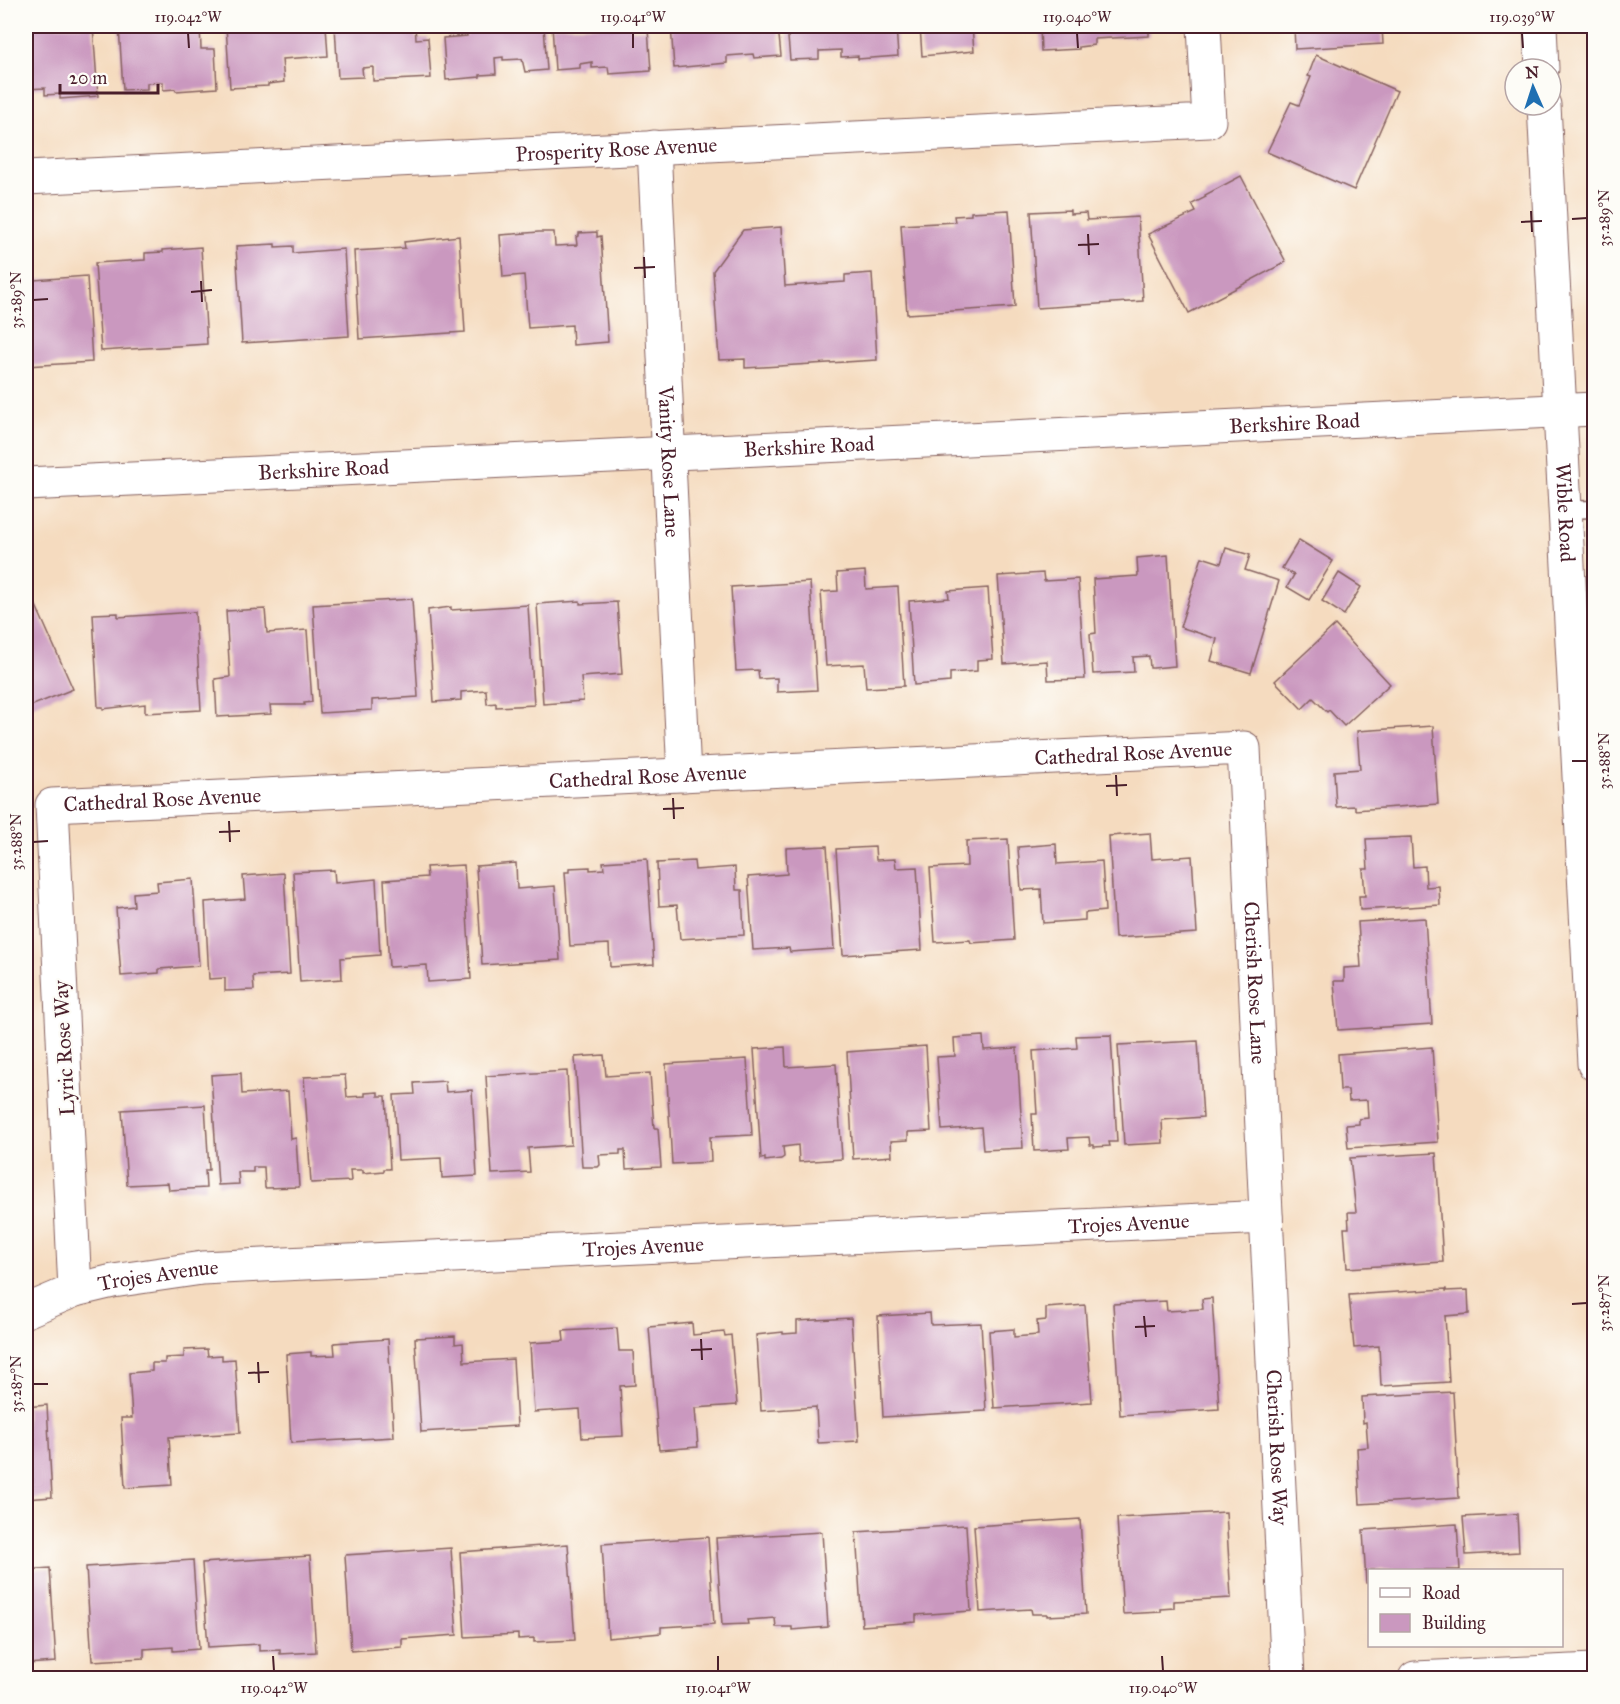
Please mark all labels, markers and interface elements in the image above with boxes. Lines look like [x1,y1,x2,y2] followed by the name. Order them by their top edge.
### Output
[154,8,222,26] text: 119.042°W
[600,8,667,26] text: 119.041°W
[1043,8,1112,26] text: 119.040°W
[1489,8,1555,26] text: 119.039°W
[60,57,158,95] scale bar
[1503,57,1563,117] north arrow
[1525,63,1540,82] text: N
[69,67,107,89] text: 20 m
[515,132,718,167] street label: Prosperity Rose Avenue
[1595,189,1613,247] text: 35.289°N
[7,271,25,329] text: 35.289°N
[652,384,686,538] street label: Vanity Rose Lane
[1228,407,1361,439] street label: Berkshire Road
[743,430,876,463] street label: Berkshire Road
[258,454,390,486] street label: Berkshire Road
[1550,462,1581,563] street label: Wible Road
[1595,732,1613,790] text: 35.288°N
[1034,736,1233,771] street label: Cathedral Rose Avenue
[548,759,747,794] street label: Cathedral Rose Avenue
[63,782,262,817] street label: Cathedral Rose Avenue
[7,813,25,871] text: 35.288°N
[1238,901,1272,1065] street label: Cherish Rose Lane
[47,978,81,1116] street label: Lyric Rose Way
[1067,1208,1190,1239] street label: Trojes Avenue
[582,1231,705,1263] street label: Trojes Avenue
[95,1254,219,1297] street label: Trojes Avenue
[1595,1274,1613,1332] text: 35.287°N
[7,1355,25,1413] text: 35.287°N
[1260,1369,1294,1527] street label: Cherish Rose Way
[1368,1569,1563,1647] legend
[1422,1582,1460,1604] text: Road
[1422,1612,1486,1635] text: Building
[240,1679,308,1697] text: 119.042°W
[685,1679,752,1697] text: 119.041°W
[1129,1679,1198,1697] text: 119.040°W

